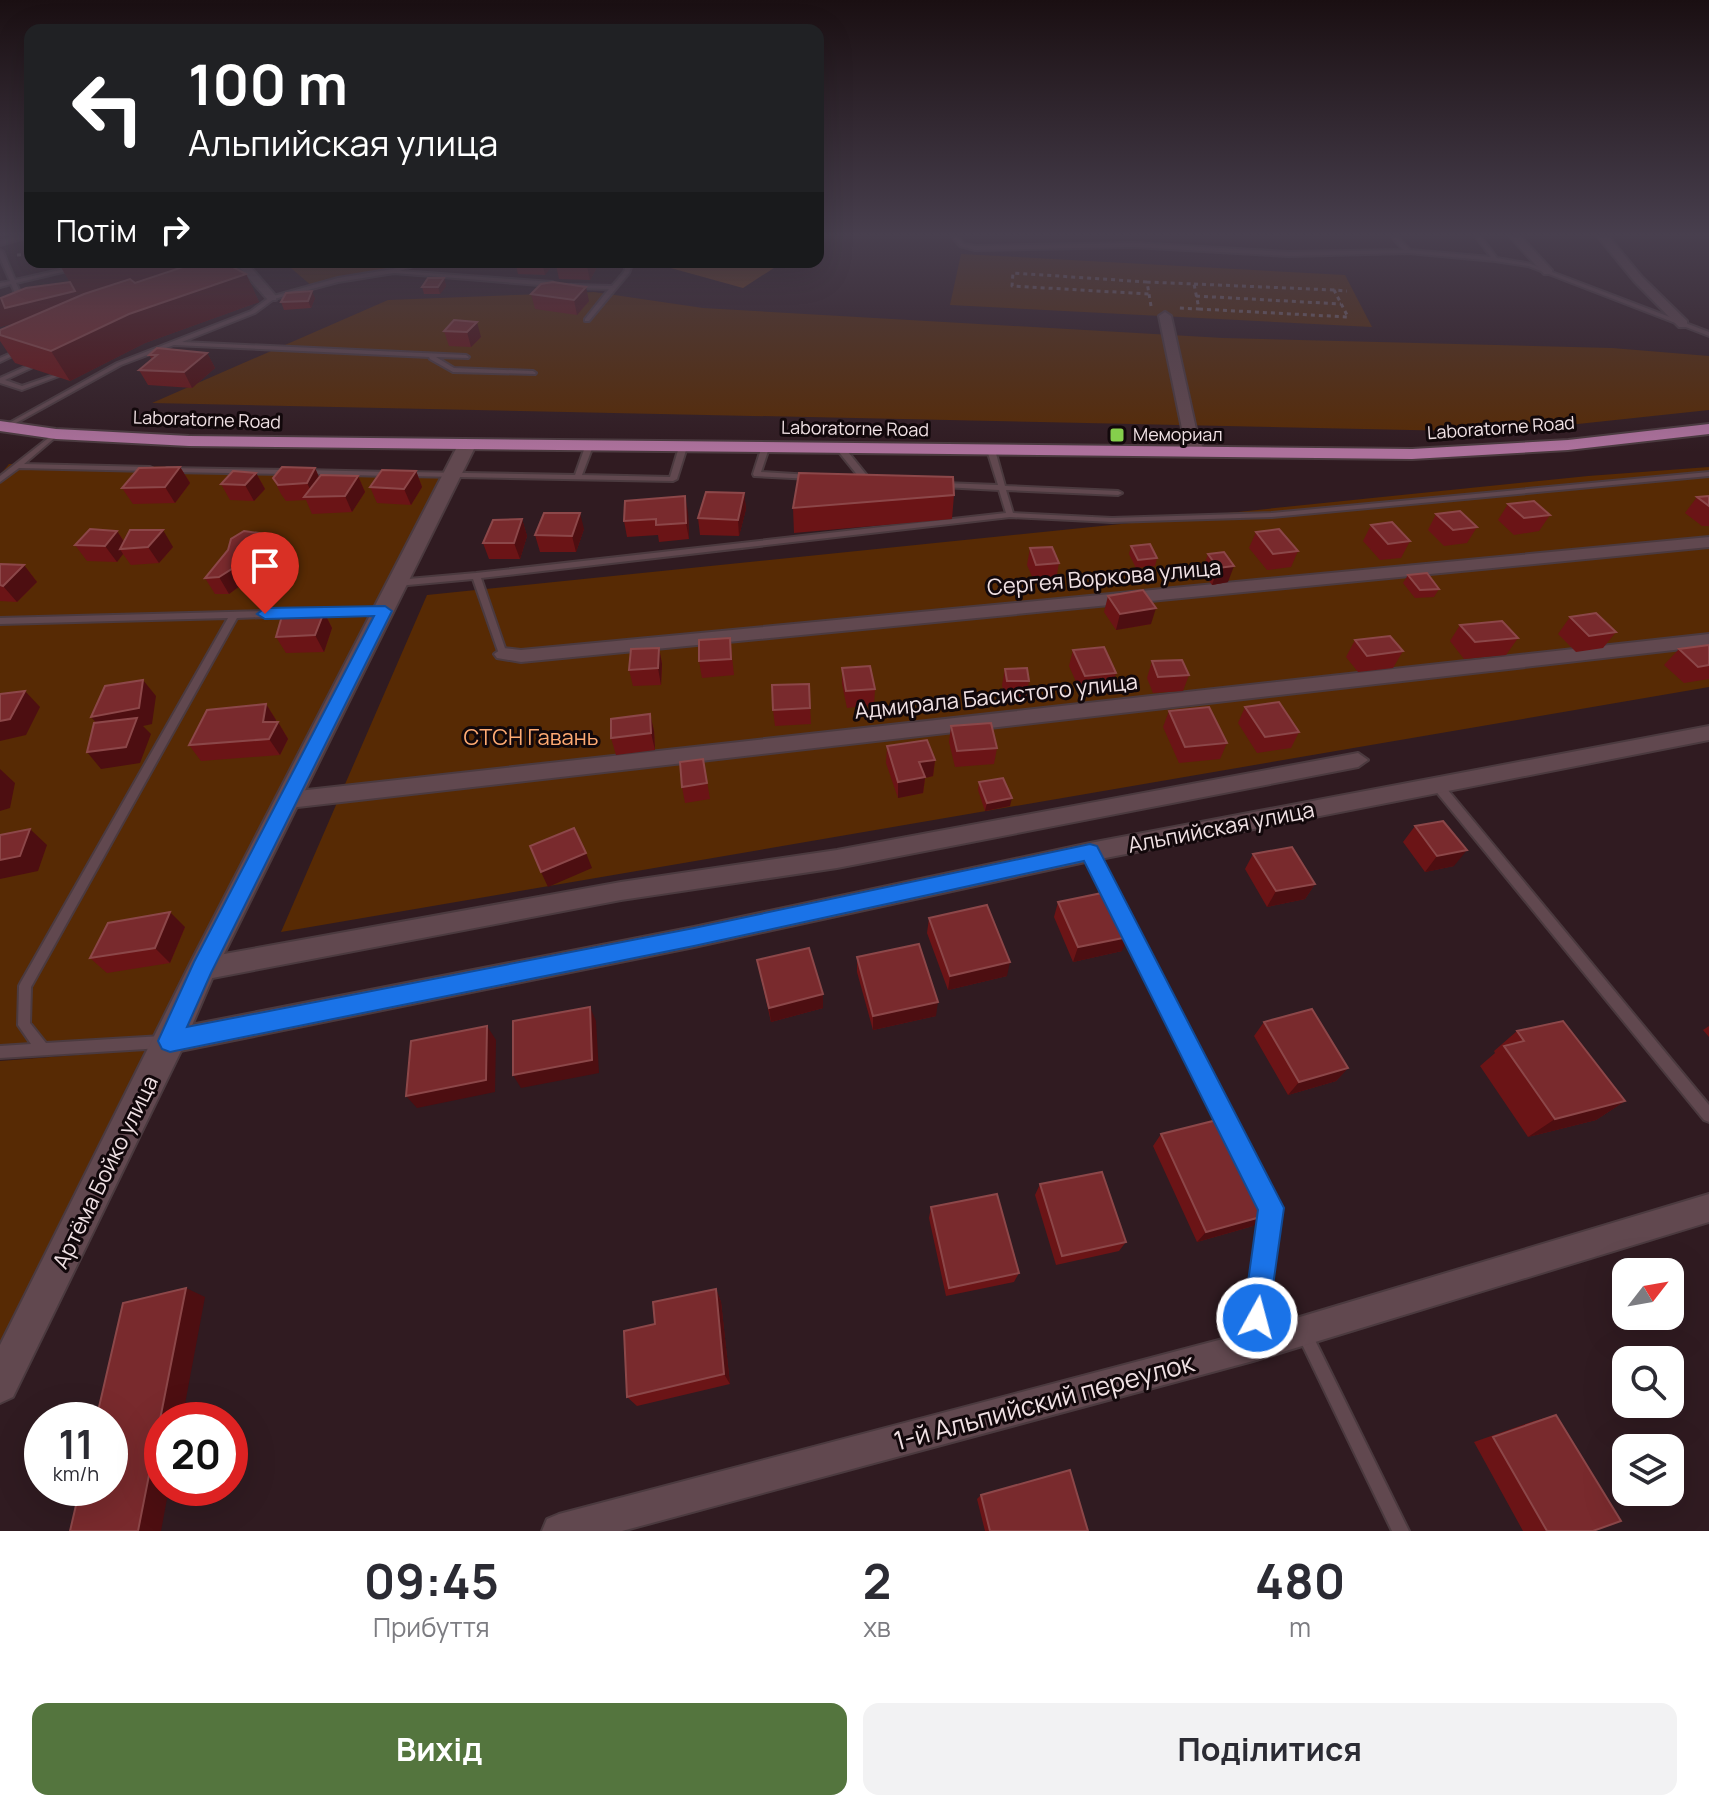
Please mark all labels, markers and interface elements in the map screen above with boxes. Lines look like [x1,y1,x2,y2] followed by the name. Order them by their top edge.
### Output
[188,45,348,122] text: 100 m
[56,56,160,160] icon: left
[188,118,498,167] text: Альпийская улица
[153,208,197,252] icon: right
[56,210,137,251] text: Потім
[133,404,281,434] street label: Laboratorne Road
[1426,410,1576,444] street label: Laboratorne Road
[781,415,929,441] street label: Laboratorne Road
[1133,422,1223,446] place label: Мемориал
[1108,426,1126,444] marker: Мемориал
[231,532,299,614] pin
[243,544,287,588] icon: arrive
[986,552,1222,602] street label: Сергея Воркова улица
[853,666,1139,726] street label: Адмирала Басистого улица
[463,722,599,752] park label: СТСН Гавань
[1125,794,1317,860] street label: Альпийская улица
[45,1070,165,1274] street label: Артёма Бойко улица
[1612,1258,1684,1330] north arrow
[1612,1258,1684,1506] map controls
[1215,1276,1299,1360] position arrow
[890,1343,1199,1458] street label: 1-й Альпийский переулок
[1612,1346,1684,1418] button: search
[144,1402,248,1506] speed limit sign: 20
[58,1416,94,1471] text: 11
[1612,1434,1684,1506] button: layers
[53,1460,99,1487] text: km/h
[364,1548,499,1613] text: 09:45
[863,1548,891,1613] text: 2
[1255,1548,1345,1613] text: 480
[373,1609,490,1645] text: Прибуття
[863,1609,891,1645] text: хв
[1289,1609,1311,1645] text: m
[32,1703,847,1795] button: Вихід
[863,1703,1677,1795] button: Поділитися

